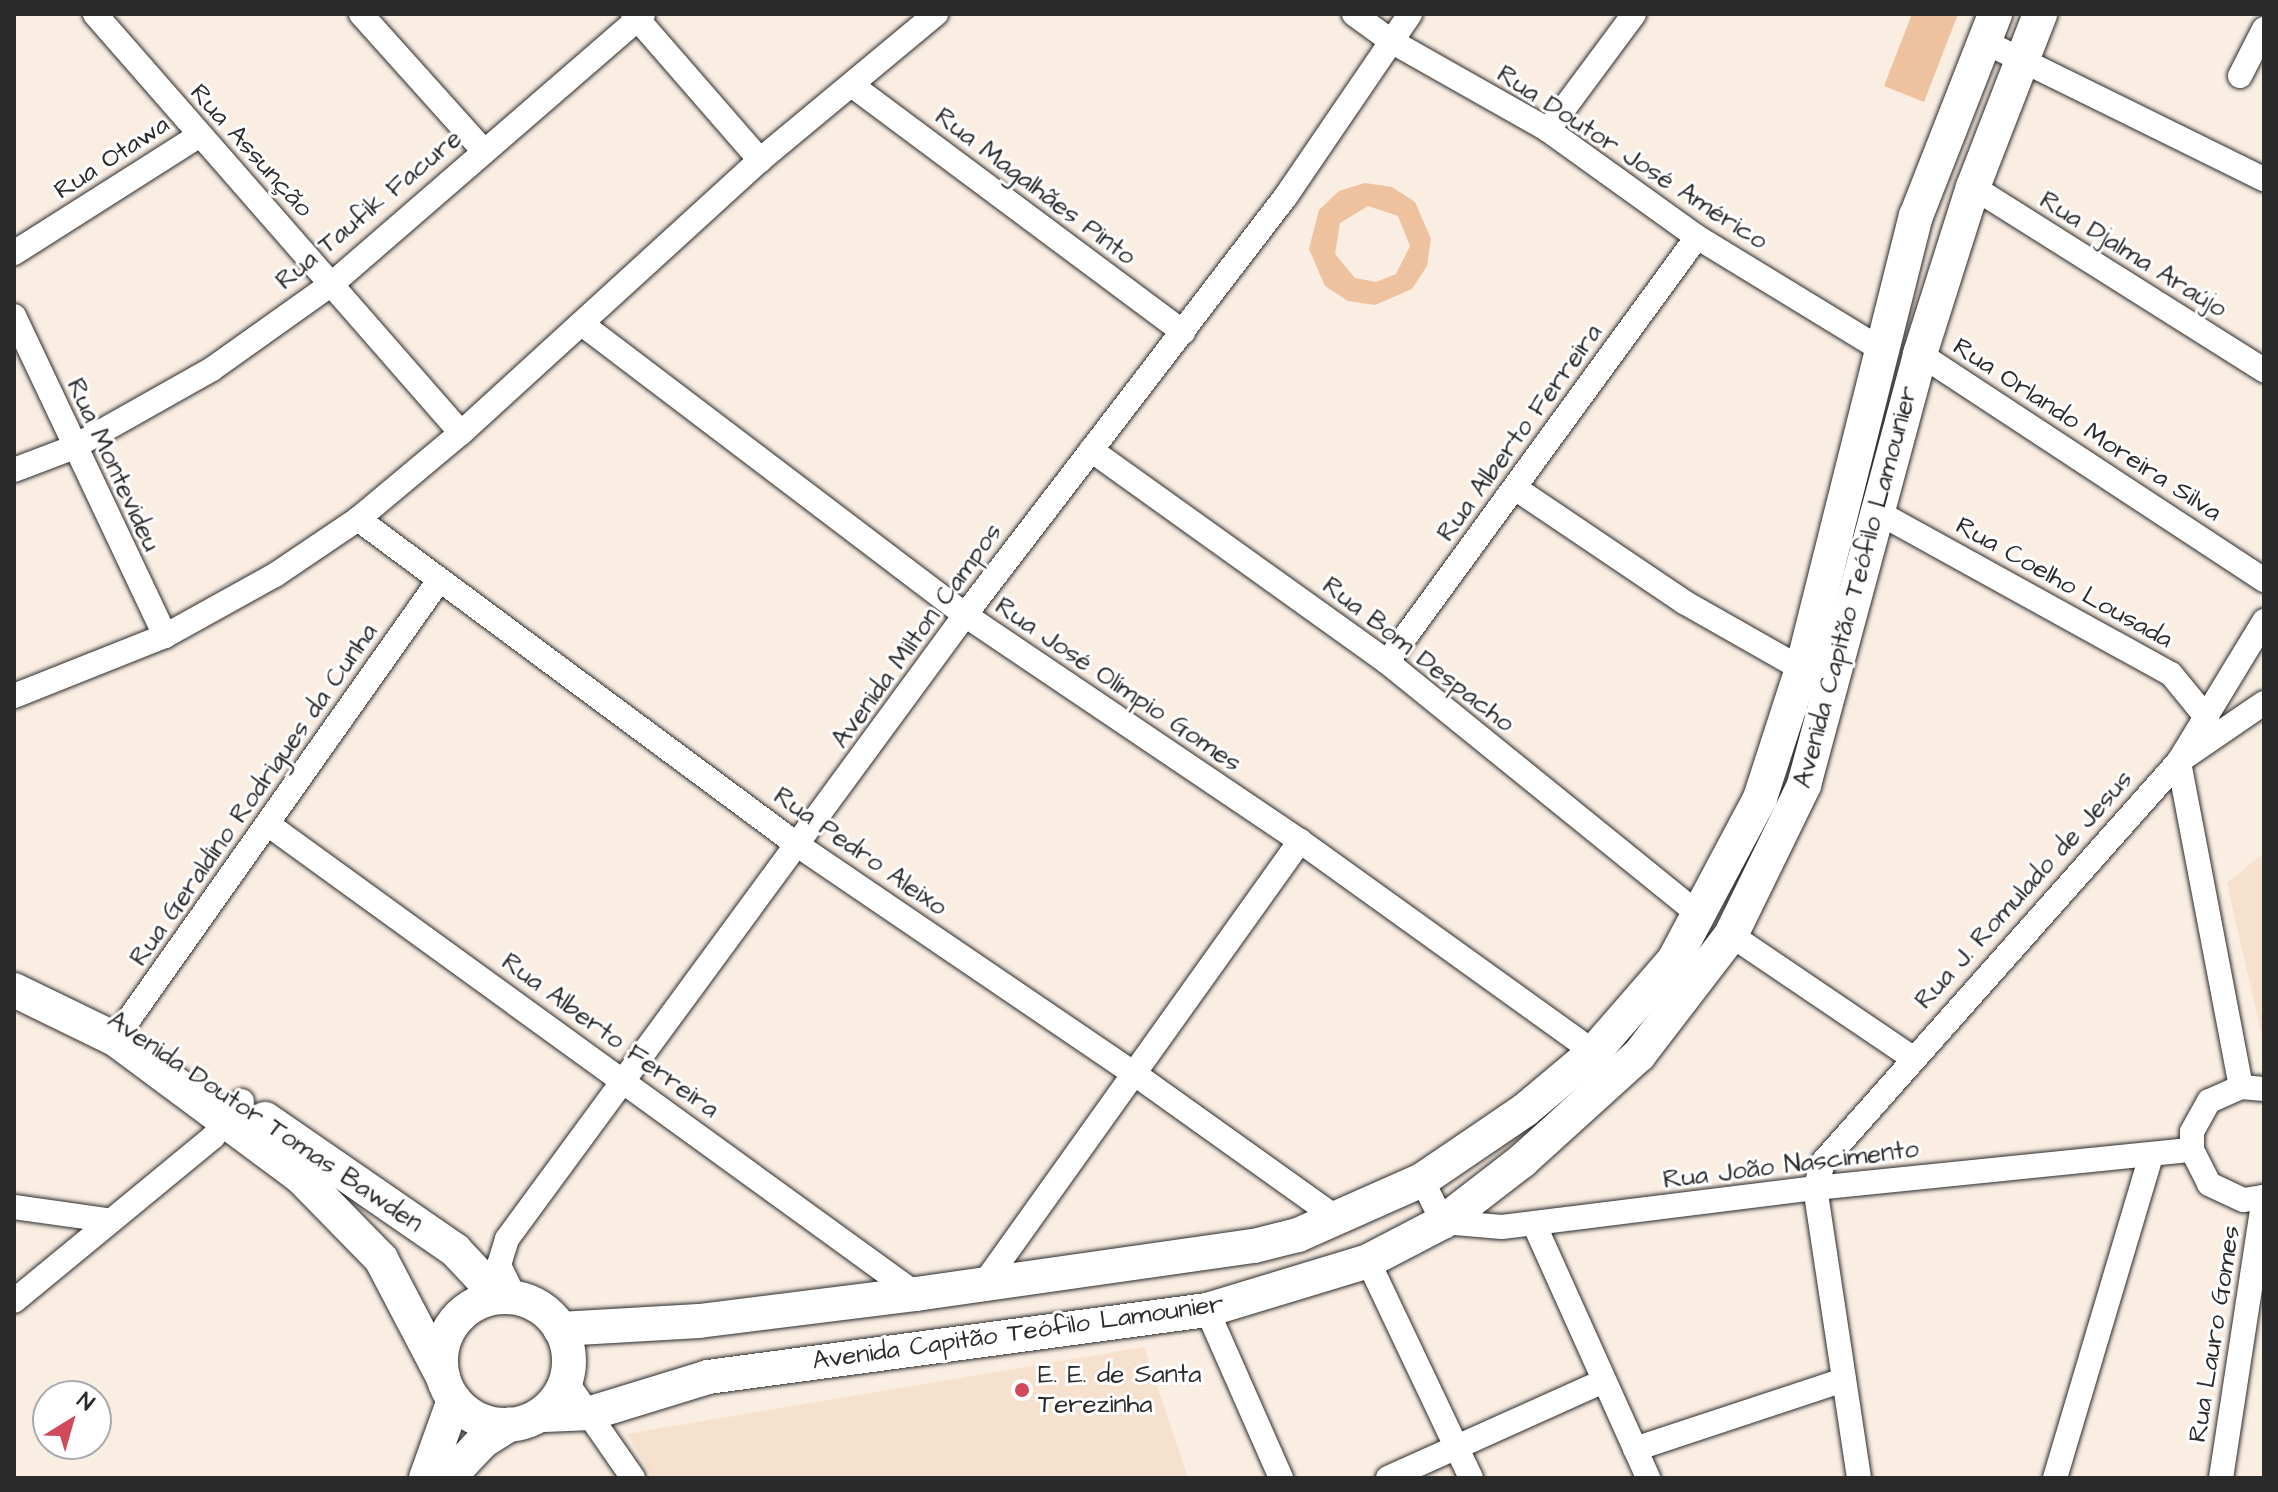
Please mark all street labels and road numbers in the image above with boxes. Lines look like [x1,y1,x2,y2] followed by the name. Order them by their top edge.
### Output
[1491,59,1773,257] street label: Rua Doutor José Américo
[183,78,319,224] street label: Rua Assunção
[929,101,1141,273] street label: Rua Magalhães Pinto
[49,109,175,207] street label: Rua Otawa
[270,123,468,297] street label: Rua Taufik Facure
[2034,185,2232,325] street label: Rua Djalma Araújo
[1431,318,1609,548] street label: Rua Alberto Ferreira
[1947,331,2227,529] street label: Rua Orlando Moreira Silva
[59,374,167,556] street label: Rua Montevideu
[1787,383,1925,791] street label: Avenida Capitão Teófilo Lamounier
[1950,510,2178,656] street label: Rua Coelho Lousada
[825,518,1009,754] street label: Avenida Milton Campos
[1316,570,1520,740] street label: Rua Bom Despacho
[989,591,1247,779] street label: Rua José Olímpio Gomes
[123,618,385,972] street label: Rua Geraldino Rodrigues da Cunha
[1909,764,2139,1016] street label: Rua J. Romulado de Jesus
[767,781,953,923] street label: Rua Pedro Aleixo
[495,947,725,1125] street label: Rua Alberto Ferreira
[101,1005,429,1239] street label: Avenida Doutor Tomas Bawden
[1661,1134,1921,1196] street label: Rua João Nascimento
[2182,1223,2248,1445] street label: Rua Lauro Gomes
[810,1289,1226,1377] street label: Avenida Capitão Teófilo Lamounier

